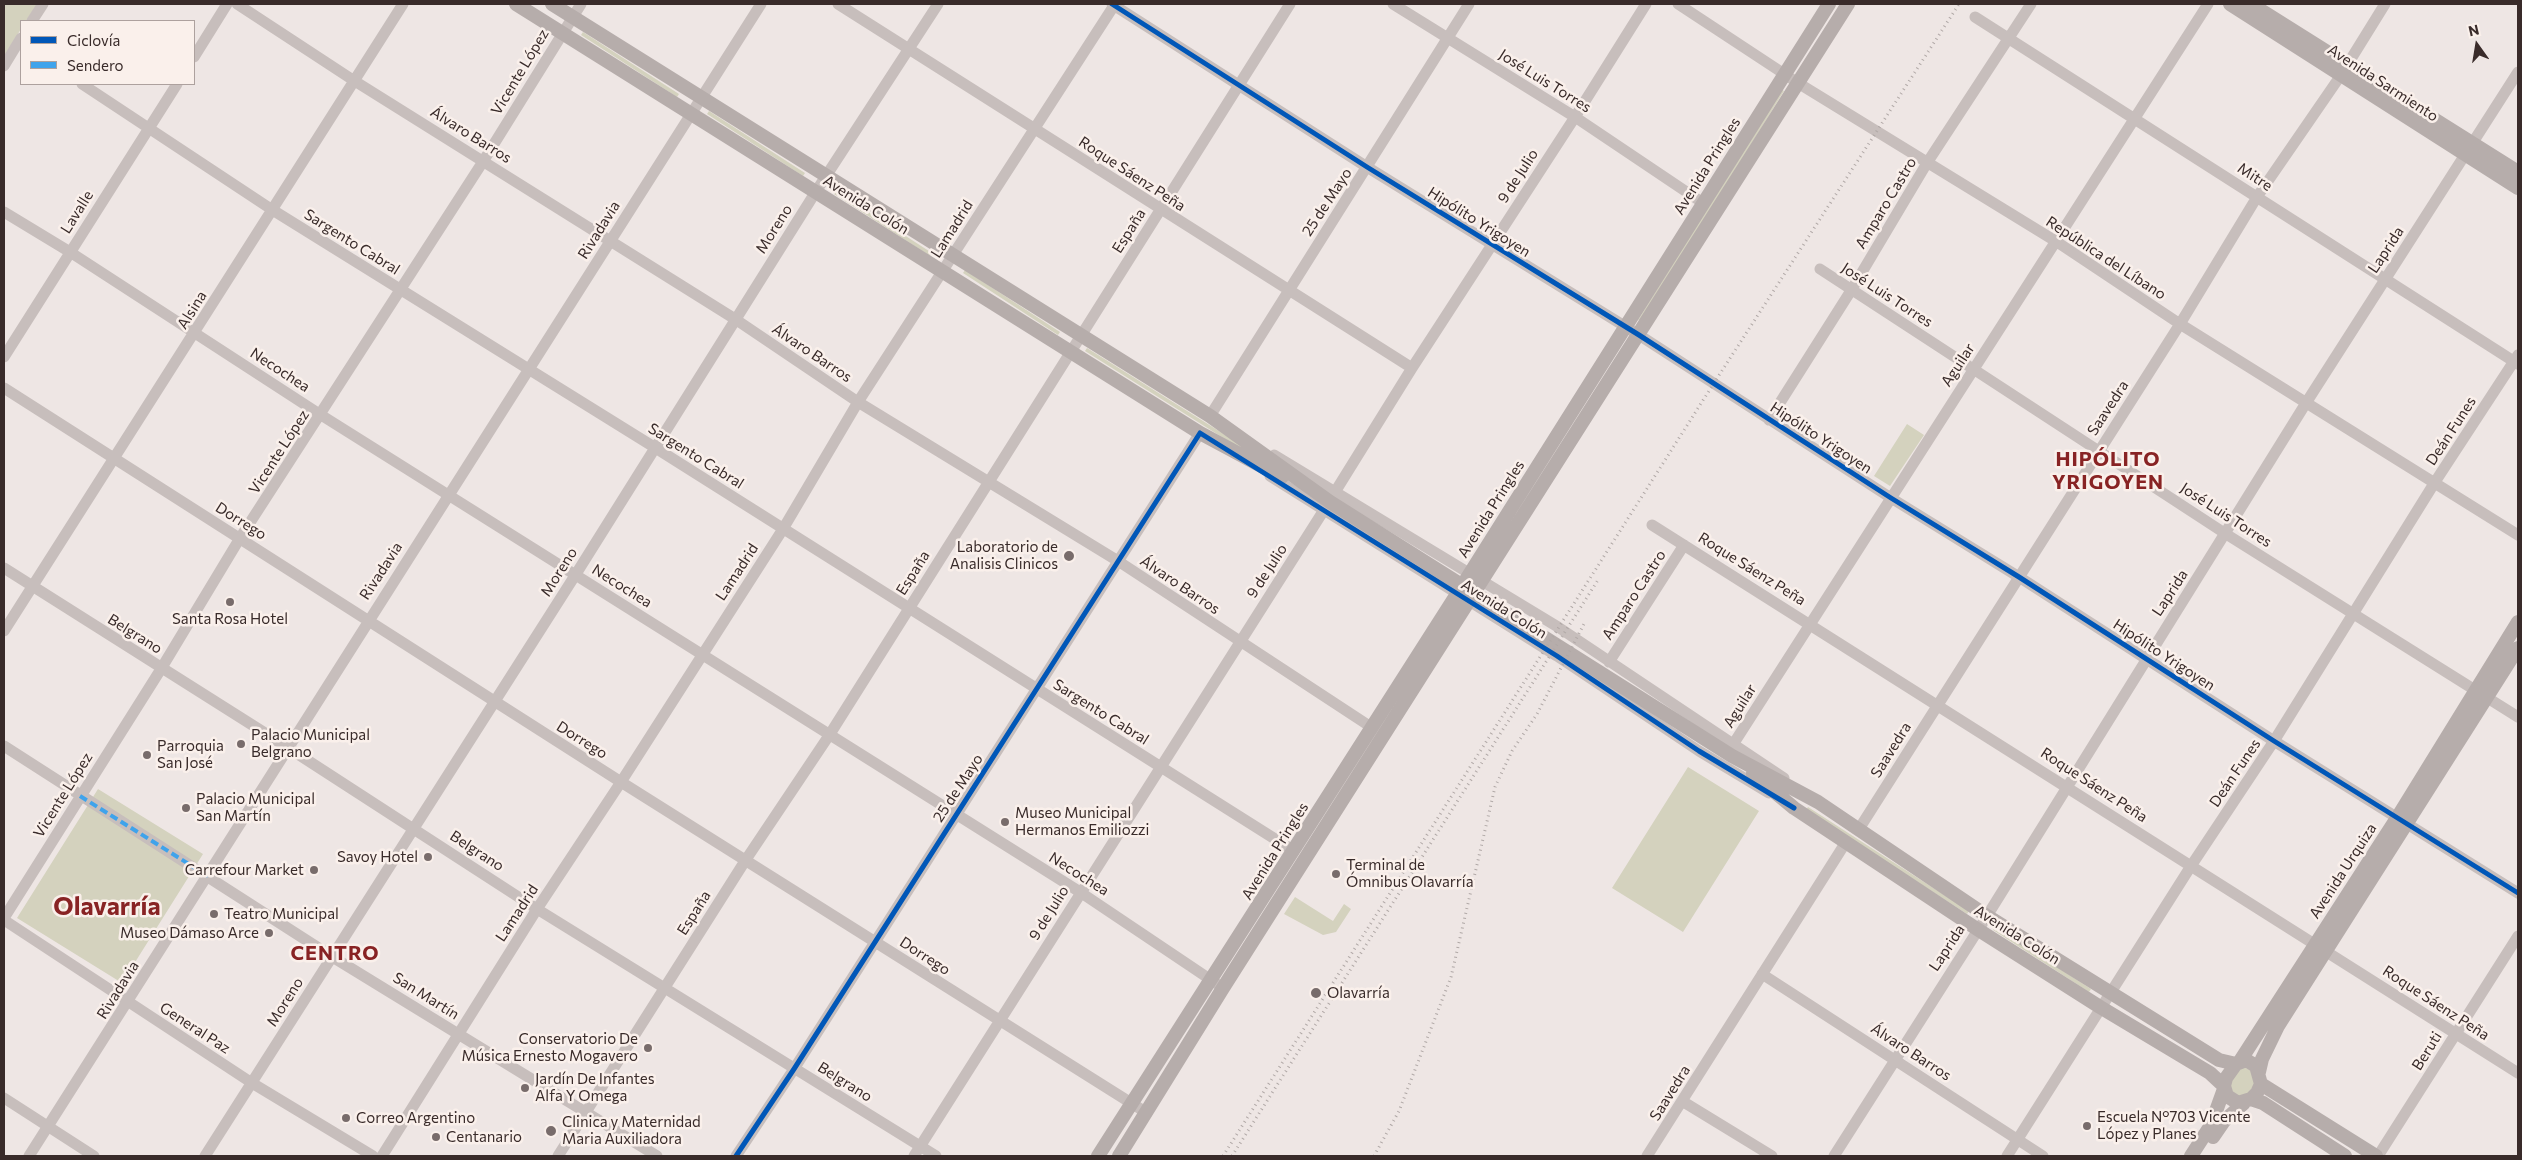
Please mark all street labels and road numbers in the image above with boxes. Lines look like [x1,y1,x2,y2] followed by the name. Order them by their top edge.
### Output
[487,26,553,118] street label: Vicente López
[2324,41,2442,125] street label: Avenida Sarmiento
[1496,45,1594,117] street label: José Luis Torres
[427,103,515,167] street label: Álvaro Barros
[1670,114,1744,218] street label: Avenida Pringles
[1075,133,1189,215] street label: Roque Sáenz Peña
[1494,146,1542,206] street label: 9 de Julio
[1852,154,1920,252] street label: Amparo Castro
[2234,159,2276,195] street label: Mitre
[1298,165,1356,239] street label: 25 de Mayo
[820,172,912,238] street label: Avenida Colón
[1424,183,1534,261] street label: Hipólito Yrigoyen
[57,187,97,237] street label: Lavalle
[927,197,977,261] street label: Lamadrid
[574,198,624,262] street label: Rivadavia
[752,201,796,257] street label: Moreno
[301,205,403,279] street label: Sargento Cabral
[1108,206,1150,256] street label: España
[2043,212,2169,304] street label: República del Líbano
[2364,223,2408,277] street label: Laprida
[1838,259,1936,331] street label: José Luis Torres
[173,288,211,332] street label: Alsina
[769,320,855,386] street label: Álvaro Barros
[1937,340,1979,390] street label: Aguilar
[247,344,313,396] street label: Necochea
[2084,377,2132,439] street label: Saavedra
[2422,393,2480,469] street label: Deán Funes
[1767,398,1875,478] street label: Hipólito Yrigoyen
[245,407,313,497] street label: Vicente López
[645,419,747,493] street label: Sargento Cabral
[1454,457,1528,561] street label: Avenida Pringles
[2177,479,2275,551] street label: José Luis Torres
[212,498,270,544] street label: Dorrego
[1695,529,1809,609] street label: Roque Sáenz Peña
[356,539,406,603] street label: Rivadavia
[712,540,762,604] street label: Lamadrid
[1243,541,1291,601] street label: 9 de Julio
[537,544,581,600] street label: Moreno
[1598,547,1670,643] street label: Amparo Castro
[892,548,934,598] street label: España
[1137,552,1223,618] street label: Álvaro Barros
[589,561,655,611] street label: Necochea
[2148,566,2192,620] street label: Laprida
[1458,576,1550,642] street label: Avenida Colón
[104,610,166,658] street label: Belgrano
[2110,615,2218,695] street label: Hipólito Yrigoyen
[1050,675,1152,749] street label: Sargento Cabral
[1720,681,1760,731] street label: Aguilar
[553,717,611,763] street label: Dorrego
[1867,719,1915,781] street label: Saavedra
[2206,736,2264,810] street label: Deán Funes
[2037,744,2151,826] street label: Roque Sáenz Peña
[30,749,96,841] street label: Vicente López
[929,751,987,825] street label: 25 de Mayo
[1238,799,1312,903] street label: Avenida Pringles
[2306,820,2380,922] street label: Avenida Urquiza
[447,827,507,875] street label: Belgrano
[1046,849,1112,899] street label: Necochea
[492,881,542,945] street label: Lamadrid
[1025,882,1073,944] street label: 9 de Julio
[673,888,715,938] street label: España
[1971,902,2063,968] street label: Avenida Colón
[1925,921,1969,975] street label: Laprida
[896,933,954,979] street label: Dorrego
[93,958,143,1022] street label: Rivadavia
[2379,962,2493,1044] street label: Roque Sáenz Peña
[390,969,462,1023] street label: San Martín
[263,974,307,1030] street label: Moreno
[156,999,234,1057] street label: General Paz
[1868,1019,1954,1085] street label: Álvaro Barros
[2408,1028,2446,1074] street label: Beruti
[814,1058,876,1106] street label: Belgrano
[1646,1062,1694,1124] street label: Saavedra

